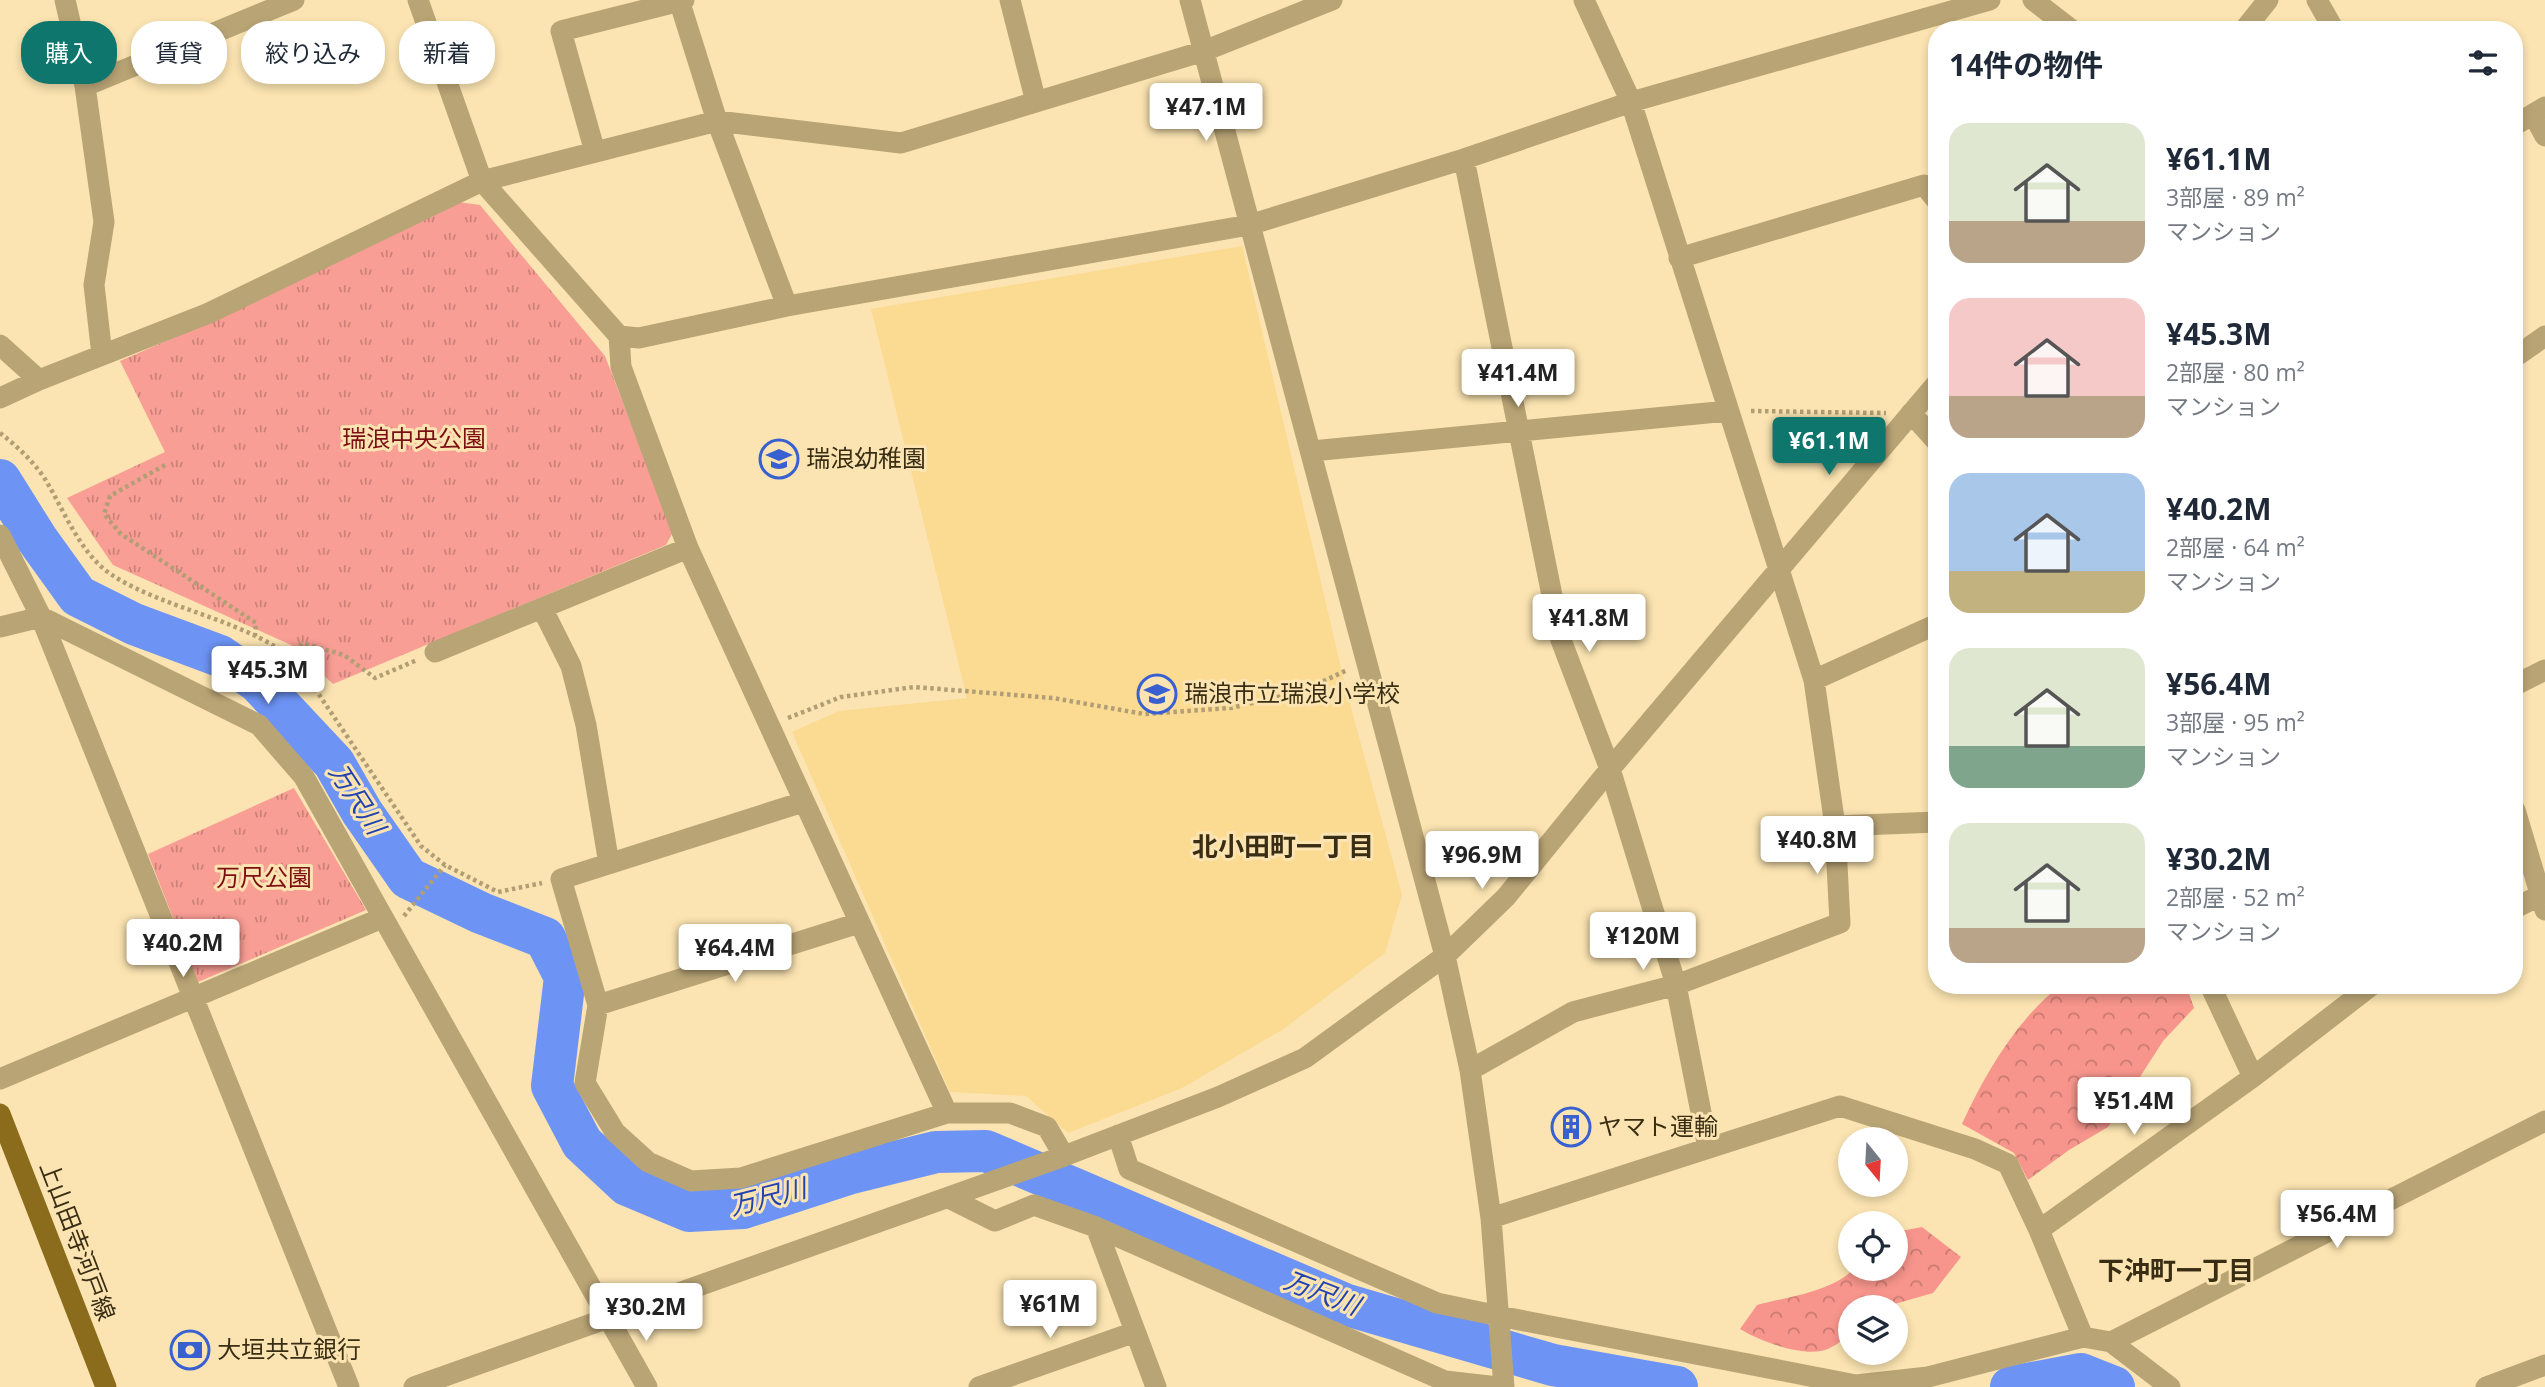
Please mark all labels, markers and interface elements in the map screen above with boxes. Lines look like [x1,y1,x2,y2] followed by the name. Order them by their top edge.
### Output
[21,21,117,84] chip: 購入
[131,21,227,84] chip: 賃貸
[241,21,385,84] chip: 絞り込み
[399,21,495,84] chip: 新着
[1949,44,2103,85] text: 14件の物件
[2464,44,2502,82] icon: filters
[1149,83,1263,143] pin: ¥47.1M
[1166,90,1246,122] text: ¥47.1M
[2166,138,2271,179] text: ¥61.1M
[2005,151,2089,235] icon: home
[2166,181,2305,213] text: 3部屋 · 89 m²
[2166,215,2281,247] text: マンション
[2166,313,2271,354] text: ¥45.3M
[2005,326,2089,410] icon: home
[1461,350,1575,409] pin: ¥41.4M
[1478,356,1558,388] text: ¥41.4M
[2166,356,2305,388] text: 2部屋 · 80 m²
[2166,390,2281,422] text: マンション
[1772,418,1886,477] pin: ¥61.1M
[342,421,486,454] park label: 瑞浪中央公園
[1789,424,1869,456] text: ¥61.1M
[758,438,800,480] school or university icon: 瑞浪幼稚園
[806,441,926,474] place label: 瑞浪幼稚園
[2166,488,2271,529] text: ¥40.2M
[2005,501,2089,585] icon: home
[2166,531,2305,563] text: 2部屋 · 64 m²
[2166,565,2281,597] text: マンション
[1532,594,1646,654] pin: ¥41.8M
[1549,601,1629,633] text: ¥41.8M
[211,646,325,706] pin: ¥45.3M
[228,653,308,685] text: ¥45.3M
[2166,663,2271,704] text: ¥56.4M
[1136,673,1178,715] school or university icon: 瑞浪市立瑞浪小学校
[1184,676,1400,709] place label: 瑞浪市立瑞浪小学校
[2005,676,2089,760] icon: home
[2166,706,2305,738] text: 3部屋 · 95 m²
[2166,740,2281,772] text: マンション
[321,756,396,843] water label: 万尺川
[1760,816,1874,876] pin: ¥40.8M
[1777,823,1857,855] text: ¥40.8M
[1192,828,1374,864] district label: 北小田町一丁目
[1425,832,1539,891] pin: ¥96.9M
[1442,838,1522,870] text: ¥96.9M
[2166,838,2271,879] text: ¥30.2M
[2005,851,2089,935] icon: home
[216,860,312,893] park label: 万尺公園
[2166,881,2305,913] text: 2部屋 · 52 m²
[1594,912,1692,972] pin: ¥120M
[2166,915,2281,947] text: マンション
[1606,919,1680,951] text: ¥120M
[126,920,240,979] pin: ¥40.2M
[678,925,792,984] pin: ¥64.4M
[143,926,223,958] text: ¥40.2M
[695,931,775,963] text: ¥64.4M
[2077,1078,2191,1137] pin: ¥51.4M
[2094,1084,2174,1116] text: ¥51.4M
[1550,1106,1592,1148] building icon: ヤマト運輸
[1598,1109,1718,1142] place label: ヤマト運輸
[1838,1127,1908,1197] north arrow
[1838,1127,1908,1365] map controls
[33,1156,124,1325] street label: 上山田寺河戸線
[726,1168,813,1223] water label: 万尺川
[2280,1190,2394,1250] pin: ¥56.4M
[2297,1197,2377,1229] text: ¥56.4M
[1838,1211,1908,1281] button: locate
[2098,1252,2254,1288] district label: 下沖町一丁目
[1279,1261,1368,1324] water label: 万尺川
[1009,1280,1091,1340] pin: ¥61M
[589,1284,703,1343] pin: ¥30.2M
[1019,1287,1081,1319] text: ¥61M
[606,1290,686,1322] text: ¥30.2M
[1838,1295,1908,1365] button: layers
[169,1329,211,1371] bank icon: 大垣共立銀行
[217,1332,361,1365] place label: 大垣共立銀行

